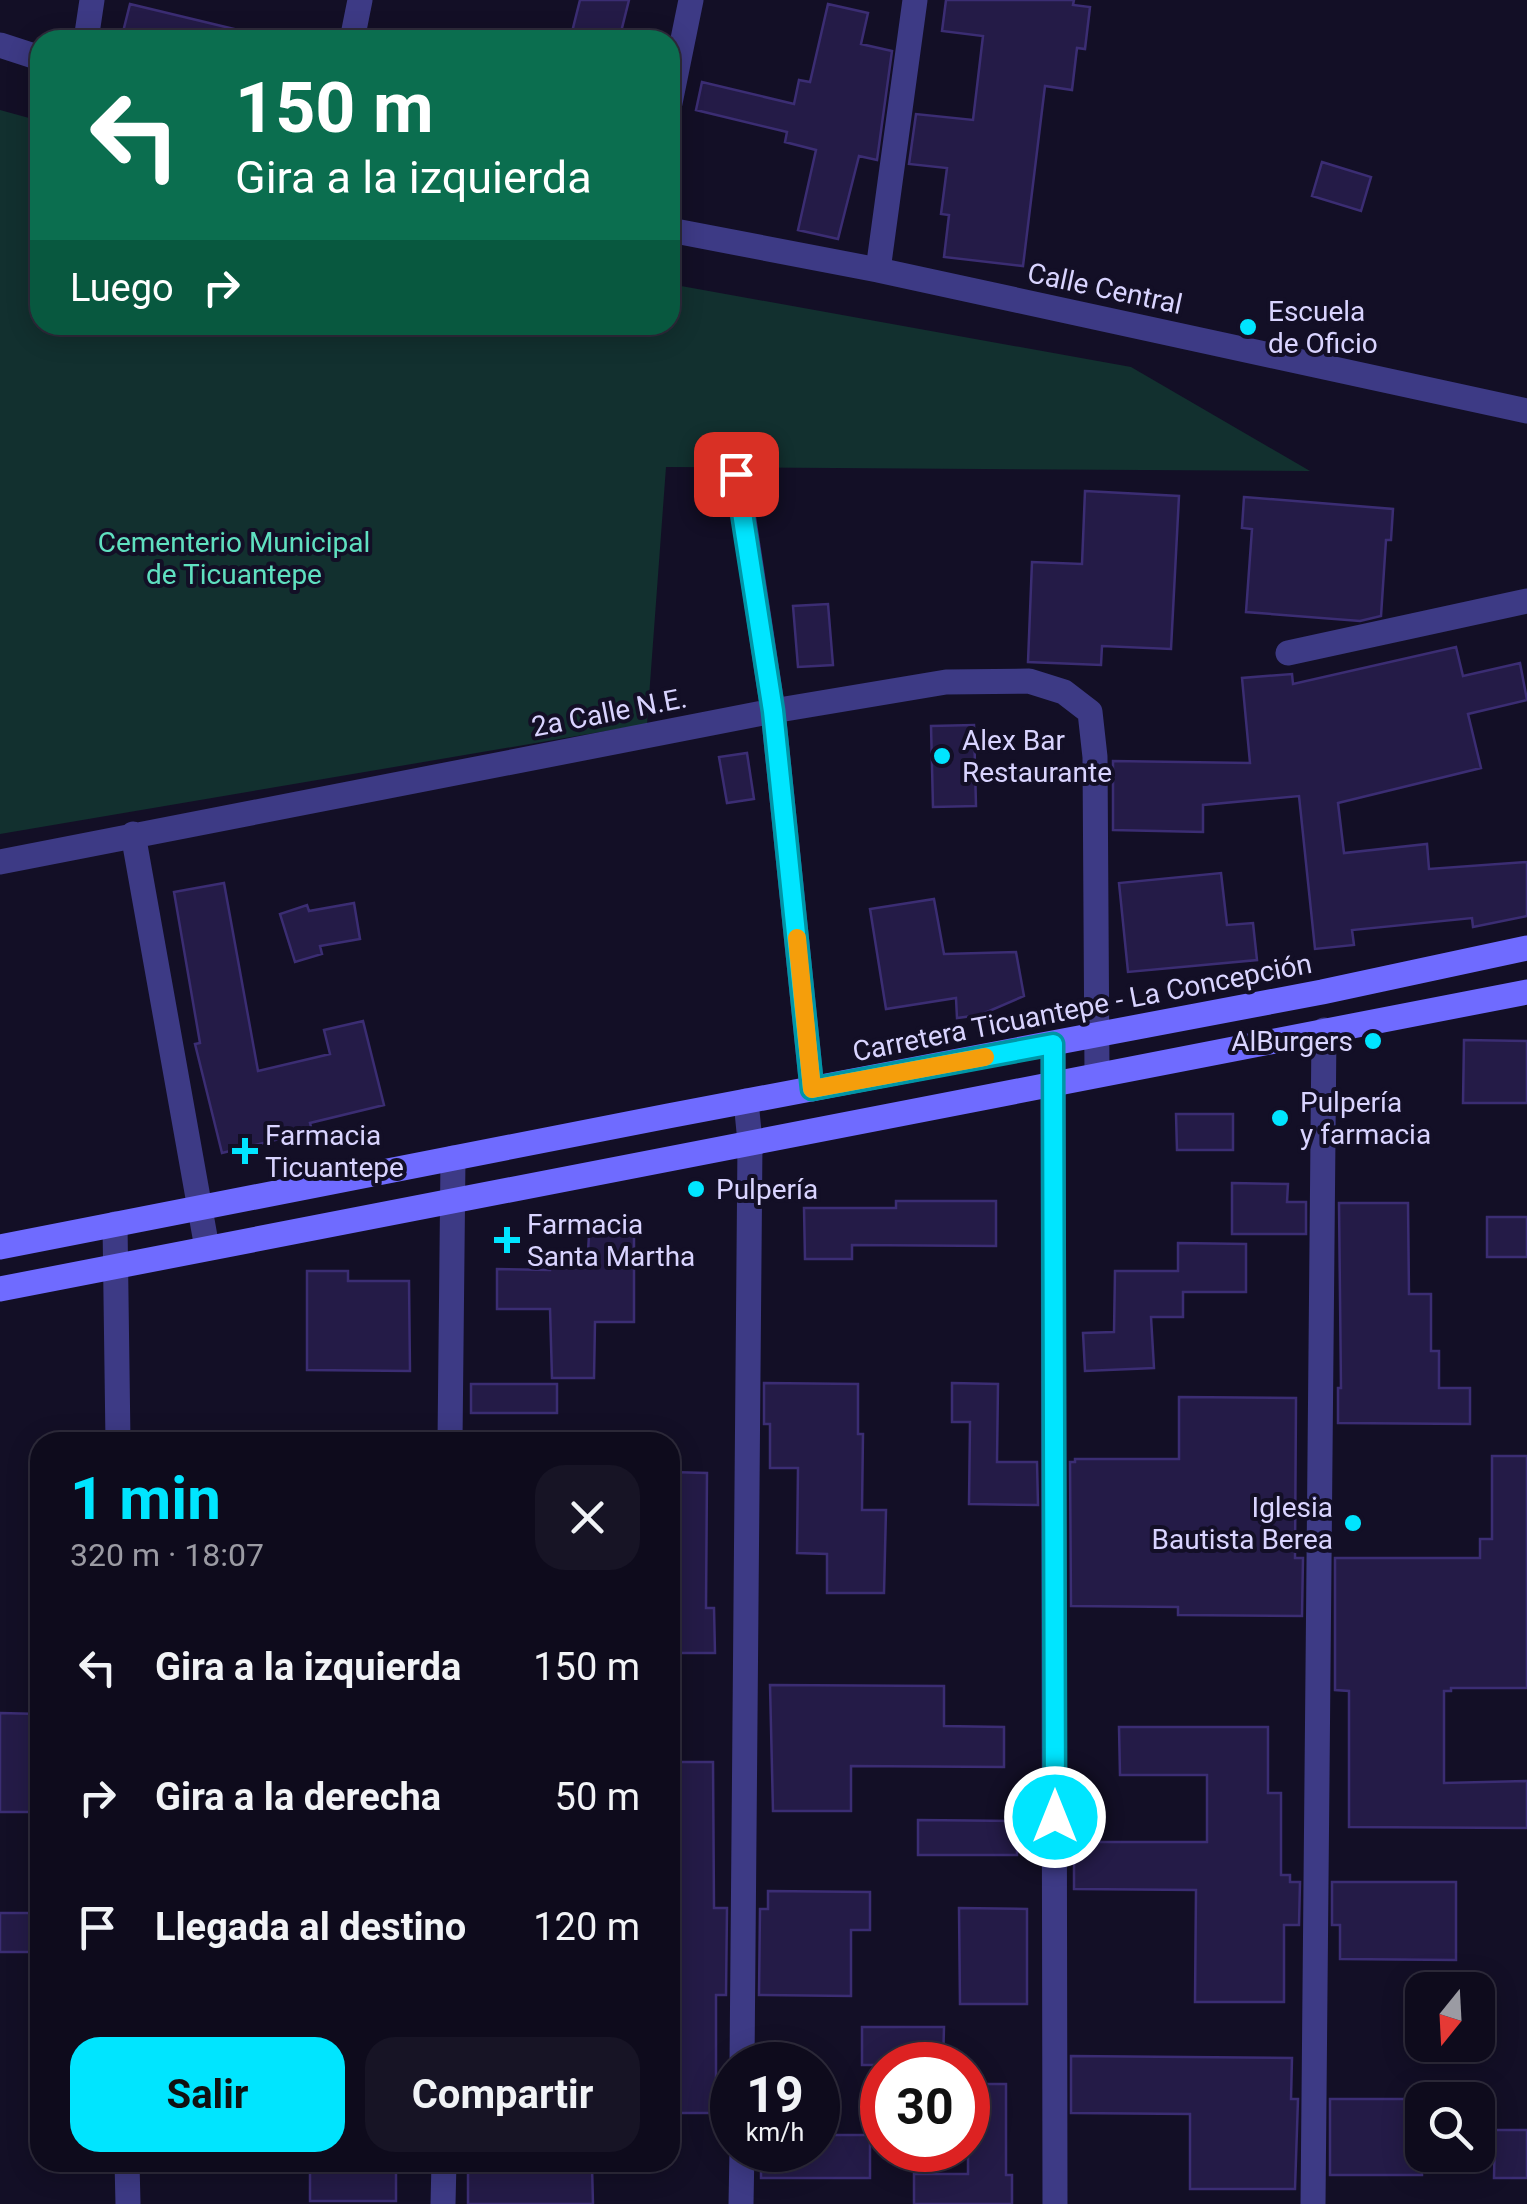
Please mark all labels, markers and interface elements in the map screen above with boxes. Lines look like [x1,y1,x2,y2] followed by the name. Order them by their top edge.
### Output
[235,67,434,149] text: 150 m
[70,70,200,200] icon: left
[235,151,592,204] text: Gira a la izquierda
[1024,256,1185,321] street label: Calle Central
[194,260,249,315] icon: right
[70,266,174,310] text: Luego
[1268,295,1378,360] place label: Escuela de Oficio
[1237,316,1259,338] marker: Escuela de Oficio
[694,432,779,517] pin
[709,447,764,502] icon: arrive
[98,526,370,591] park label: Cementerio Municipal de Ticuantepe
[529,681,690,744] street label: 2a Calle N.E.
[962,724,1112,789] place label: Alex Bar Restaurante
[931,745,953,767] marker: Alex Bar Restaurante
[850,947,1315,1068] street label: Carretera Ticuantepe - La Concepción
[1231,1025,1353,1058] place label: AlBurgers
[1362,1030,1384,1052] marker: AlBurgers
[1300,1086,1431,1151] place label: Pulpería y farmacia
[1269,1107,1291,1129] marker: Pulpería y farmacia
[265,1119,404,1184] place label: Farmacia Ticuantepe
[234,1140,256,1162] marker: Farmacia Ticuantepe
[716,1173,818,1206] place label: Pulpería
[685,1178,707,1200] marker: Pulpería
[527,1208,695,1273] place label: Farmacia Santa Martha
[496,1229,518,1251] marker: Farmacia Santa Martha
[70,1463,221,1534] text: 1 min
[535,1465,640,1570] button: close
[1152,1491,1333,1556] place label: Iglesia Bautista Berea
[1342,1512,1364,1534] marker: Iglesia Bautista Berea
[70,1536,264,1574] text: 320 m · 18:07
[70,1640,125,1695] icon: left
[155,1645,461,1689] text: Gira a la izquierda
[533,1645,640,1689] text: 150 m
[1003,1765,1107,1869] position arrow
[70,1770,125,1825] icon: right
[155,1775,441,1819] text: Gira a la derecha
[555,1775,640,1819] text: 50 m
[70,1900,125,1955] icon: arrive
[155,1905,466,1949] text: Llegada al destino
[533,1905,640,1949] text: 120 m
[1405,1972,1495,2062] north arrow
[1405,1972,1495,2172] map controls
[70,2037,345,2152] button: Salir
[365,2037,640,2152] button: Compartir
[860,2042,990,2172] speed limit sign: 30
[746,2066,804,2124] text: 19
[1405,2082,1495,2172] button: search
[746,2118,804,2147] text: km/h

